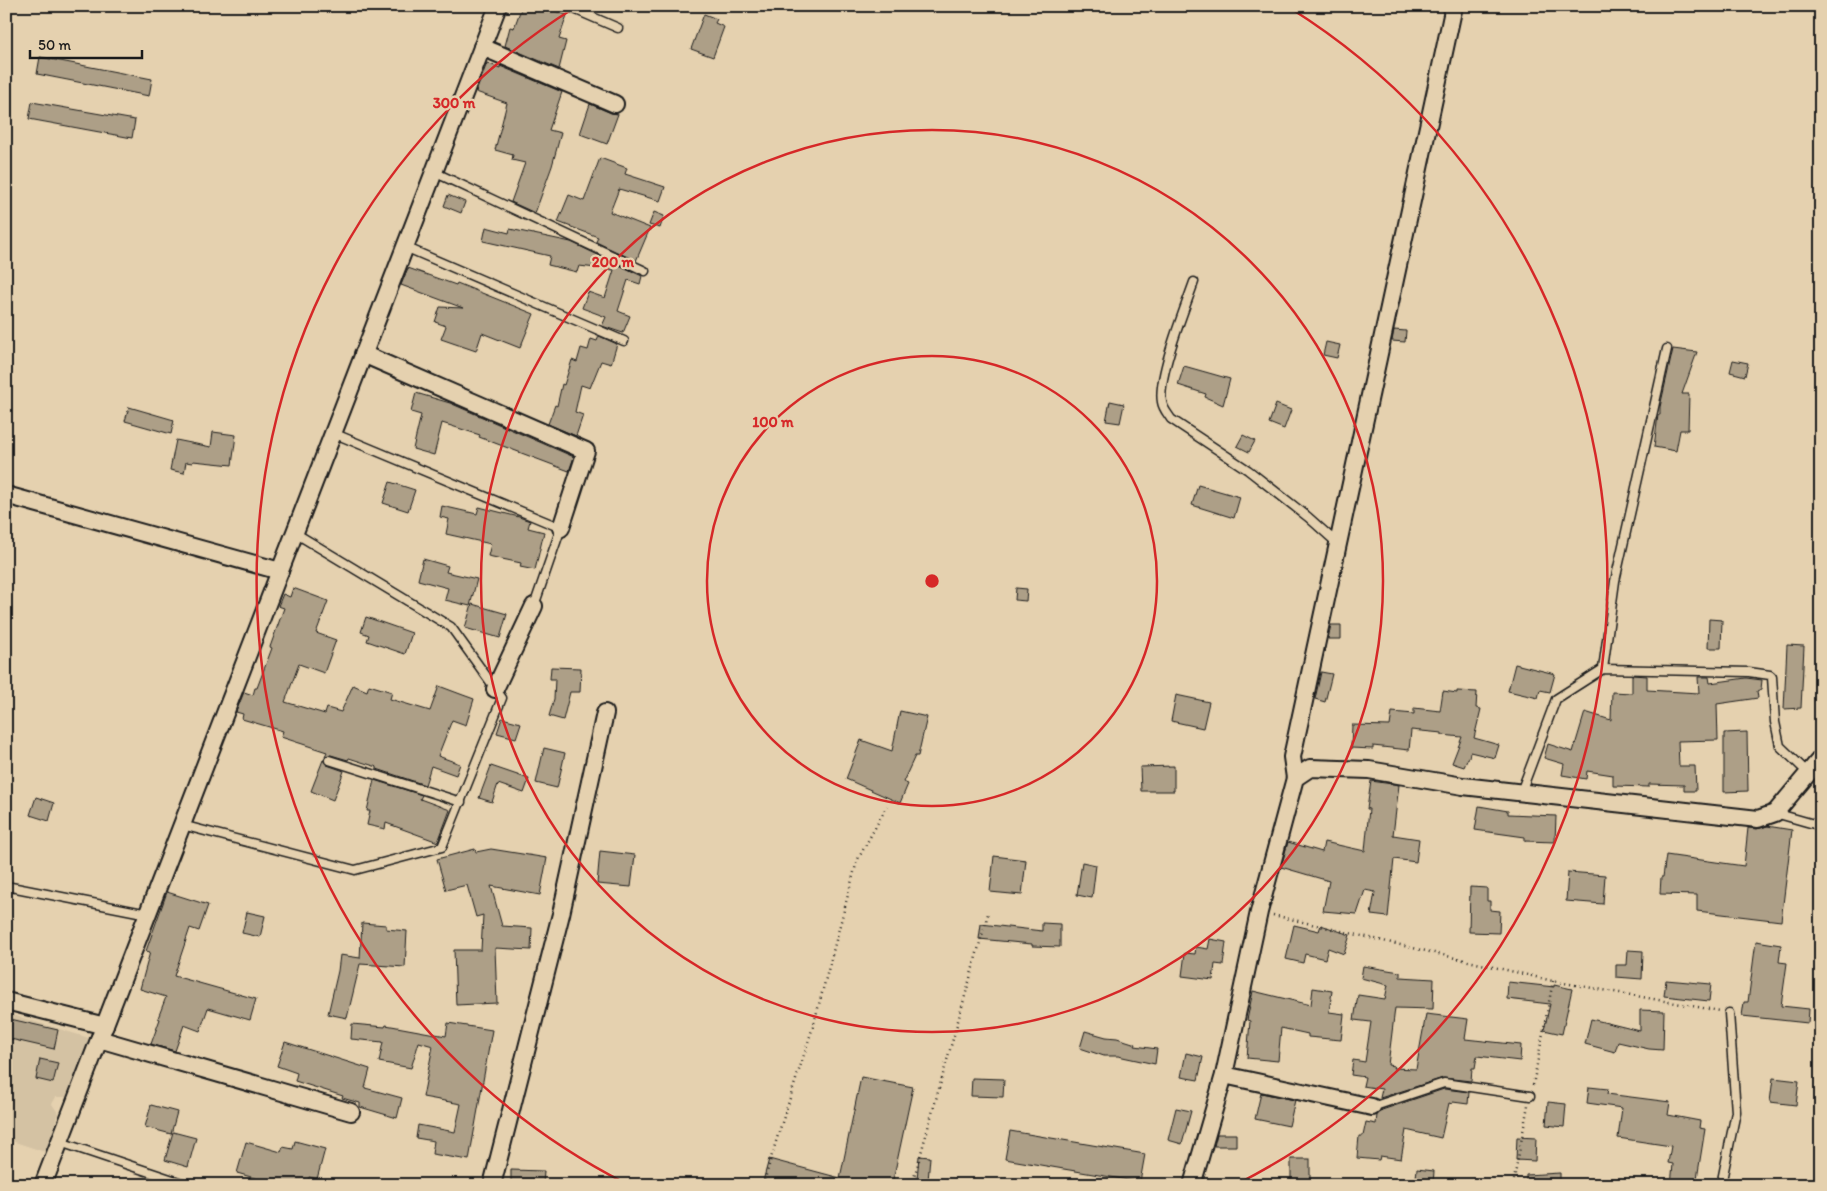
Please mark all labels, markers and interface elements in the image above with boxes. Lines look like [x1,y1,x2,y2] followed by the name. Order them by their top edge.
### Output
[30,28,142,60] scale bar
[38,36,71,54] text: 50 m
[433,94,476,112] text: 300 m
[592,253,635,271] text: 200 m
[752,413,794,431] text: 100 m
[923,572,941,590] centre of rings

